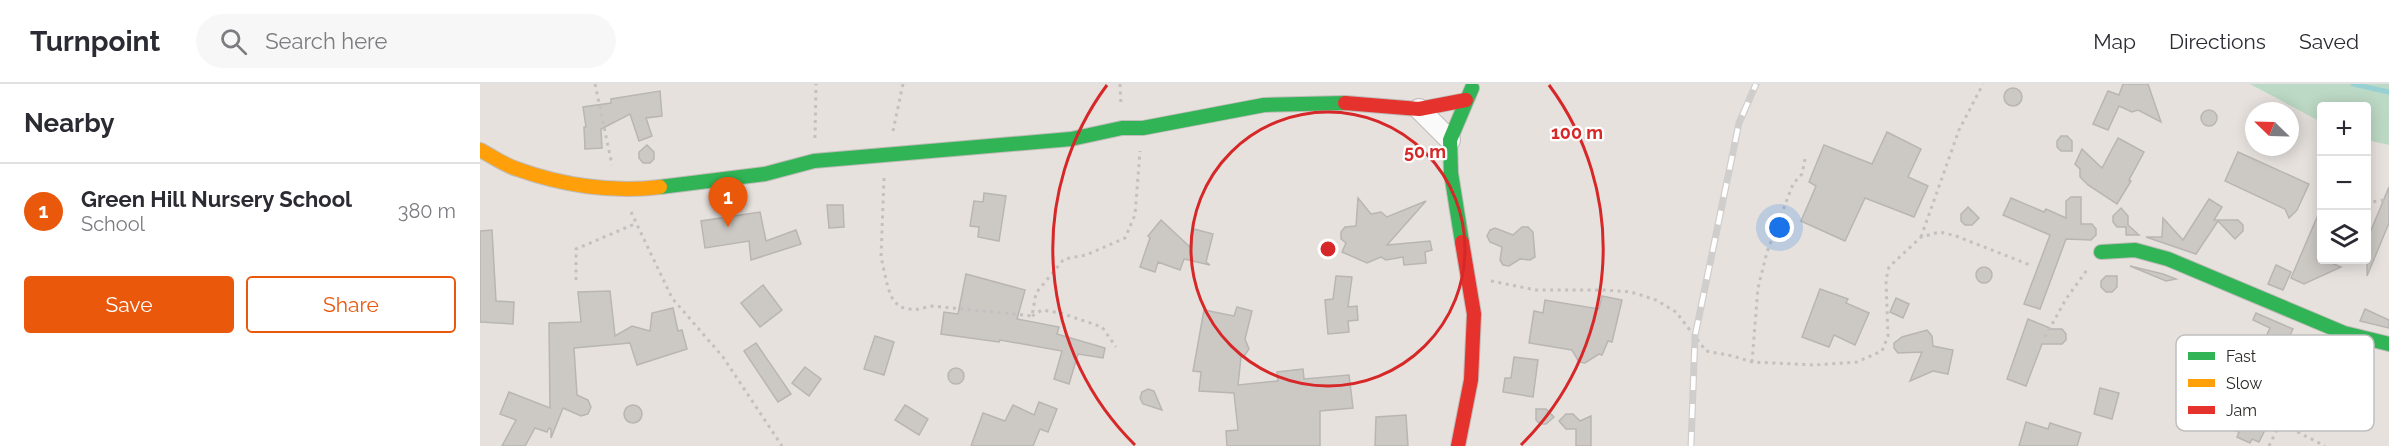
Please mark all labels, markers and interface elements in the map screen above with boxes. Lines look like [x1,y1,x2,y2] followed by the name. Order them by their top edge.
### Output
[196,14,616,68] search box
[30,25,160,58] text: Turnpoint
[217,25,250,58] icon: search
[265,28,387,54] text: Search here
[2093,29,2136,54] text: Map
[2169,29,2266,54] text: Directions
[2299,29,2359,54] text: Saved
[2245,102,2299,156] north arrow
[2317,102,2371,264] map controls
[2317,102,2371,156] button: +
[24,108,114,138] text: Nearby
[1551,122,1603,143] text: 100 m
[1404,141,1446,162] text: 50 m
[2317,156,2371,210] button: −
[708,178,748,227] pin: 1
[81,186,352,212] text: Green Hill Nursery School
[39,199,48,223] text: 1
[398,199,456,223] text: 380 m
[2317,210,2371,264] button: layers
[81,212,145,236] text: School
[1765,213,1794,242] your location
[1318,239,1338,259] centre of rings
[24,276,234,333] button: Save
[246,276,456,333] button: Share
[2176,335,2374,431] legend
[2226,347,2257,366] text: Fast
[2226,374,2262,393] text: Slow
[2226,401,2257,420] text: Jam

